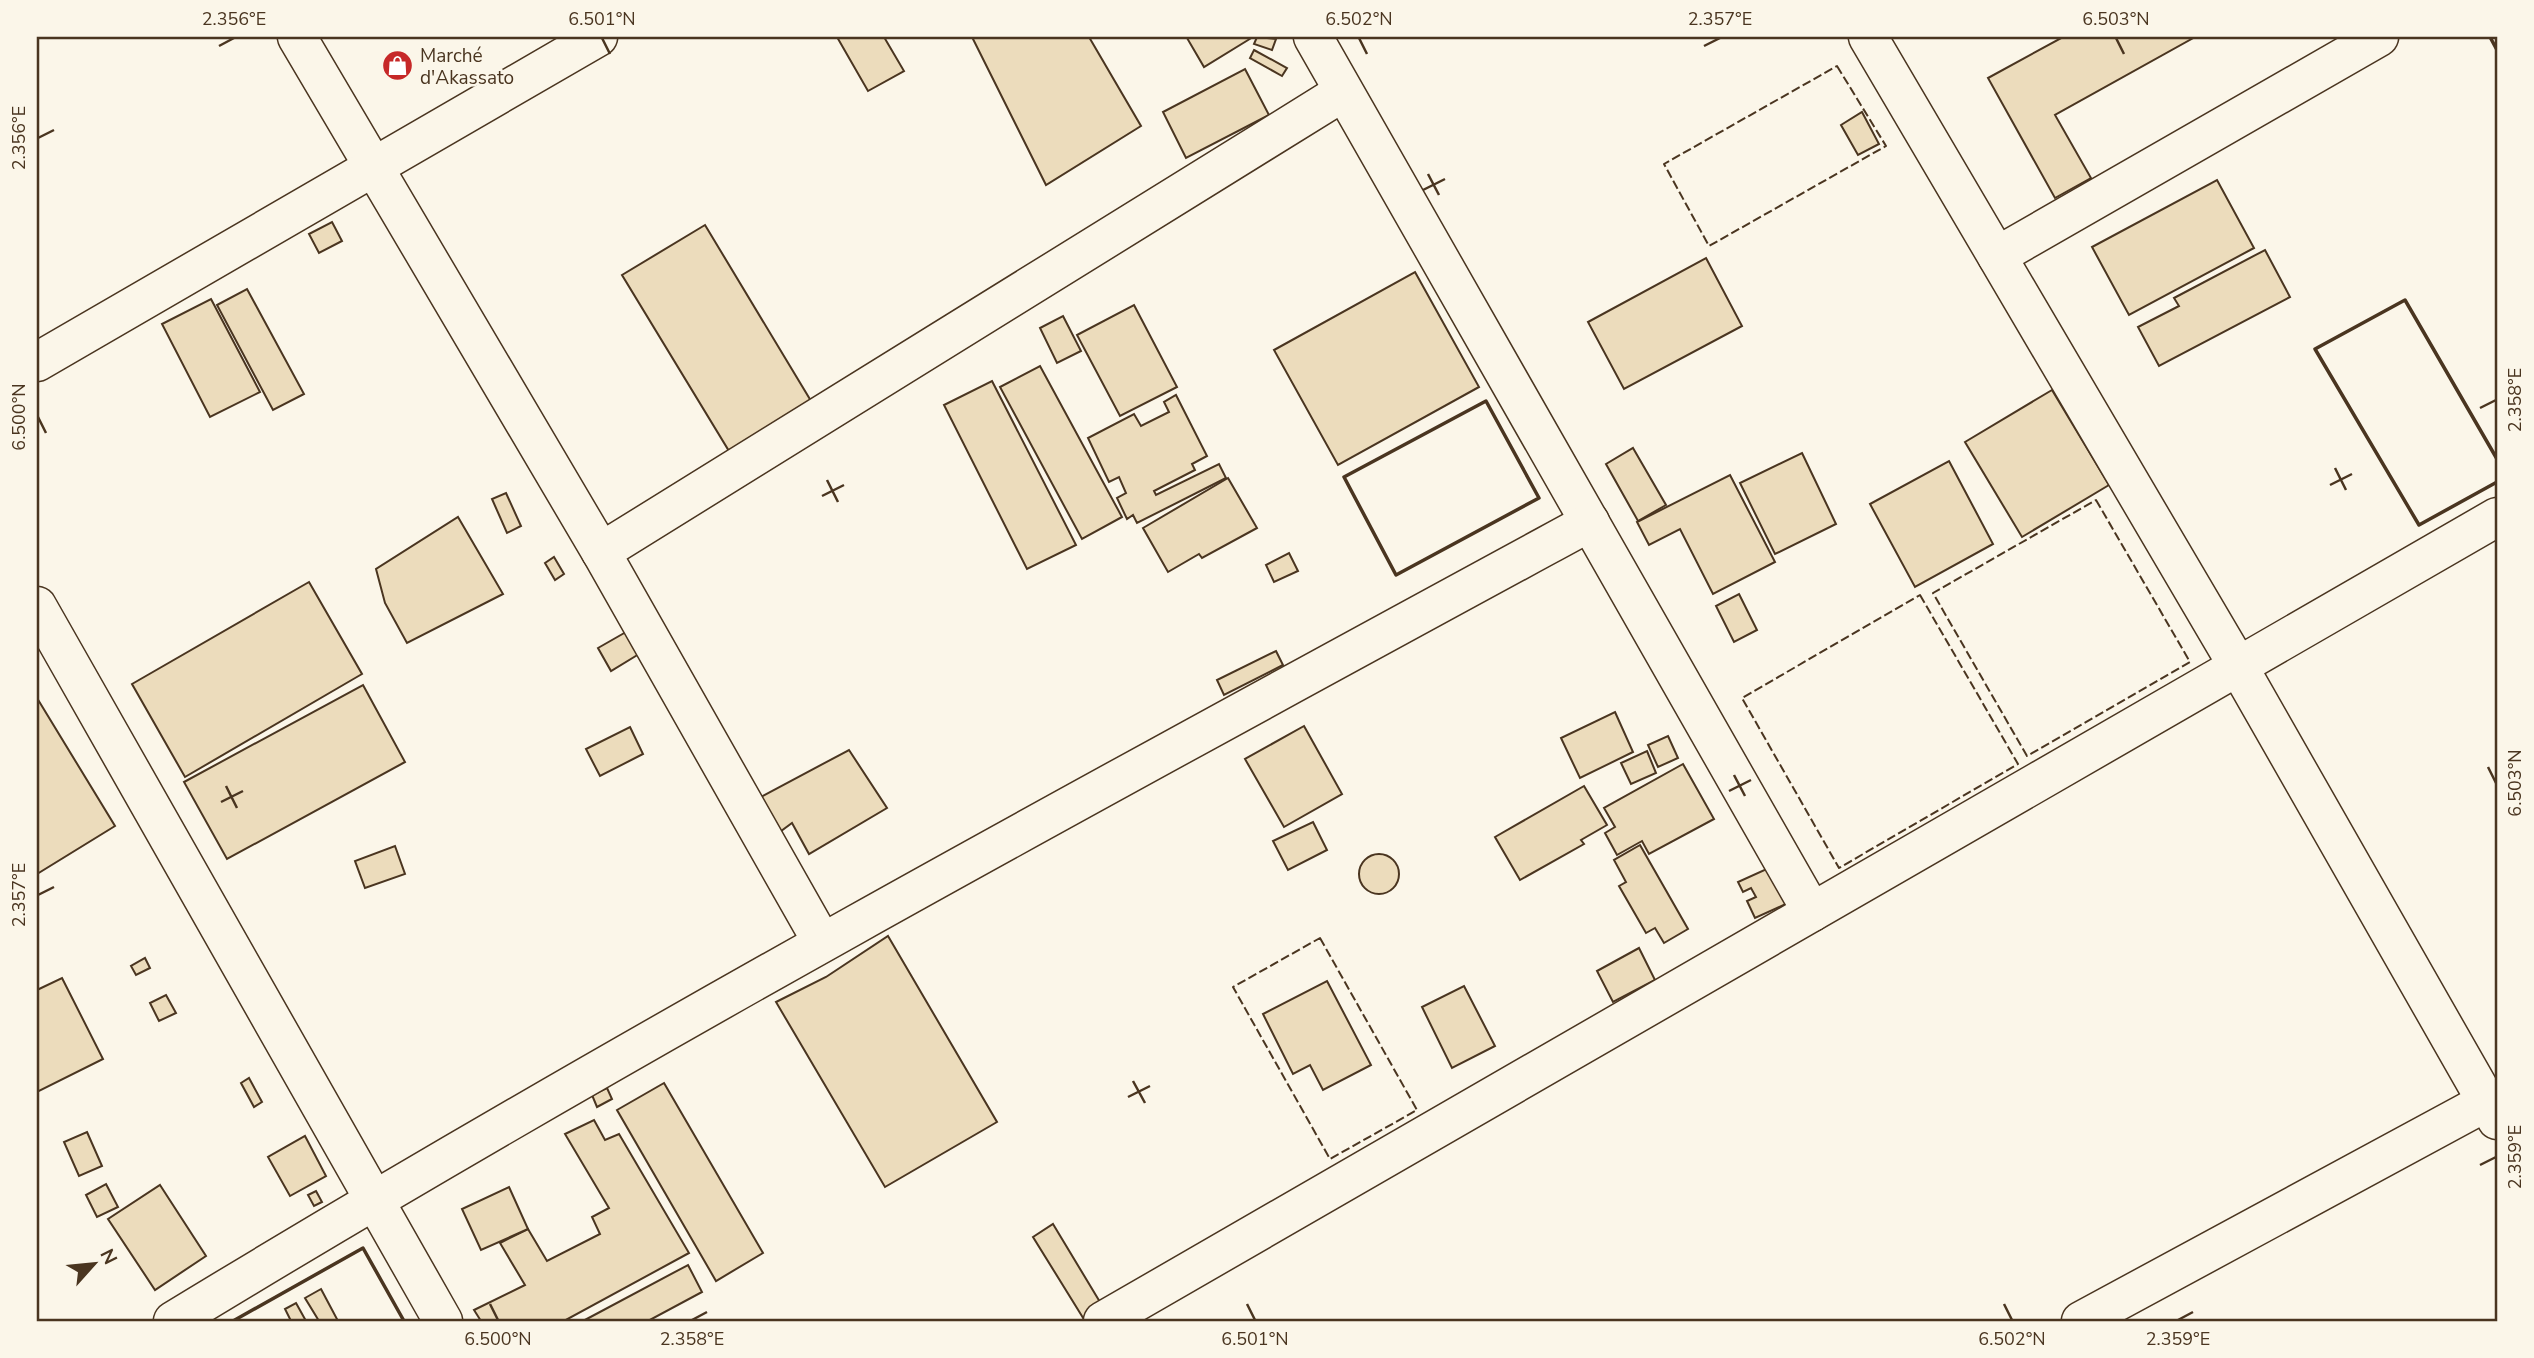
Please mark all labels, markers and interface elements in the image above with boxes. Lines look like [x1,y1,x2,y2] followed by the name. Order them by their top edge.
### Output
[202,7,266,31] text: 2.356°E
[568,7,636,31] text: 6.501°N
[1325,7,1393,31] text: 6.502°N
[1688,7,1752,31] text: 2.357°E
[2082,7,2150,31] text: 6.503°N
[420,43,514,91] place label: Marché d'Akassato
[380,49,414,83] shop icon: Marché d'Akassato
[7,106,31,170] text: 2.356°E
[2503,368,2527,432] text: 2.358°E
[7,383,31,451] text: 6.500°N
[2503,749,2527,817] text: 6.503°N
[7,863,31,927] text: 2.357°E
[2503,1125,2527,1189] text: 2.359°E
[60,1228,130,1298] north arrow
[93,1244,123,1269] text: N
[464,1327,532,1351] text: 6.500°N
[660,1327,724,1351] text: 2.358°E
[1221,1327,1289,1351] text: 6.501°N
[1978,1327,2046,1351] text: 6.502°N
[2146,1327,2210,1351] text: 2.359°E

